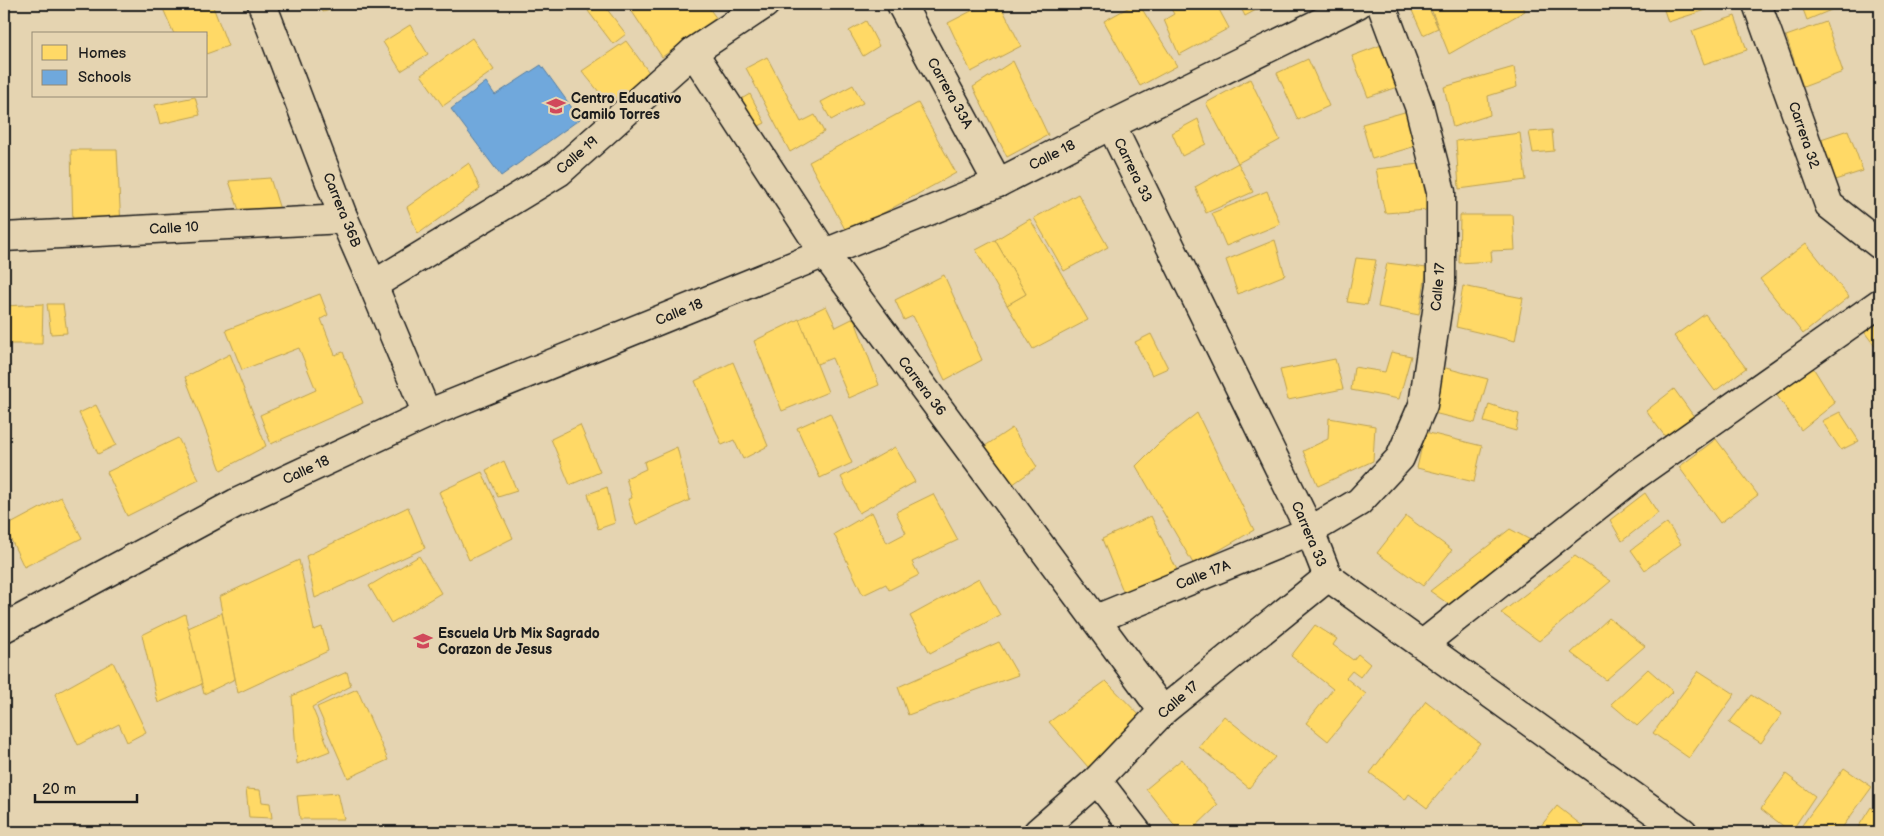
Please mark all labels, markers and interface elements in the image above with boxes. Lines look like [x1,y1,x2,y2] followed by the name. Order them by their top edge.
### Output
[32,32,208,98] legend
[78,44,127,63] text: Homes
[924,55,977,132] street label: Carrera 33A
[78,68,132,87] text: Schools
[571,90,682,123] place label: Centro Educativo Camilo Torres
[545,95,567,117] school or university icon: Centro Educativo Camilo Torres
[1785,99,1824,171] street label: Carrera 32
[553,132,601,178] street label: Calle 19
[1110,135,1156,205] street label: Carrera 33
[1026,136,1078,174] street label: Calle 18
[319,170,365,250] street label: Carrera 36B
[149,218,199,238] street label: Calle 10
[1427,262,1449,312] street label: Calle 17
[653,295,705,329] street label: Calle 18
[894,353,950,419] street label: Carrera 36
[280,452,332,488] street label: Calle 18
[1288,499,1330,569] street label: Carrera 33
[1173,556,1233,594] street label: Calle 17A
[438,625,600,658] place label: Escuela Urb Mix Sagrado Corazon de Jesus
[412,630,434,652] school or university icon: Escuela Urb Mix Sagrado Corazon de Jesus
[1154,678,1202,722] street label: Calle 17
[35,771,138,803] scale bar
[42,780,76,799] text: 20 m

